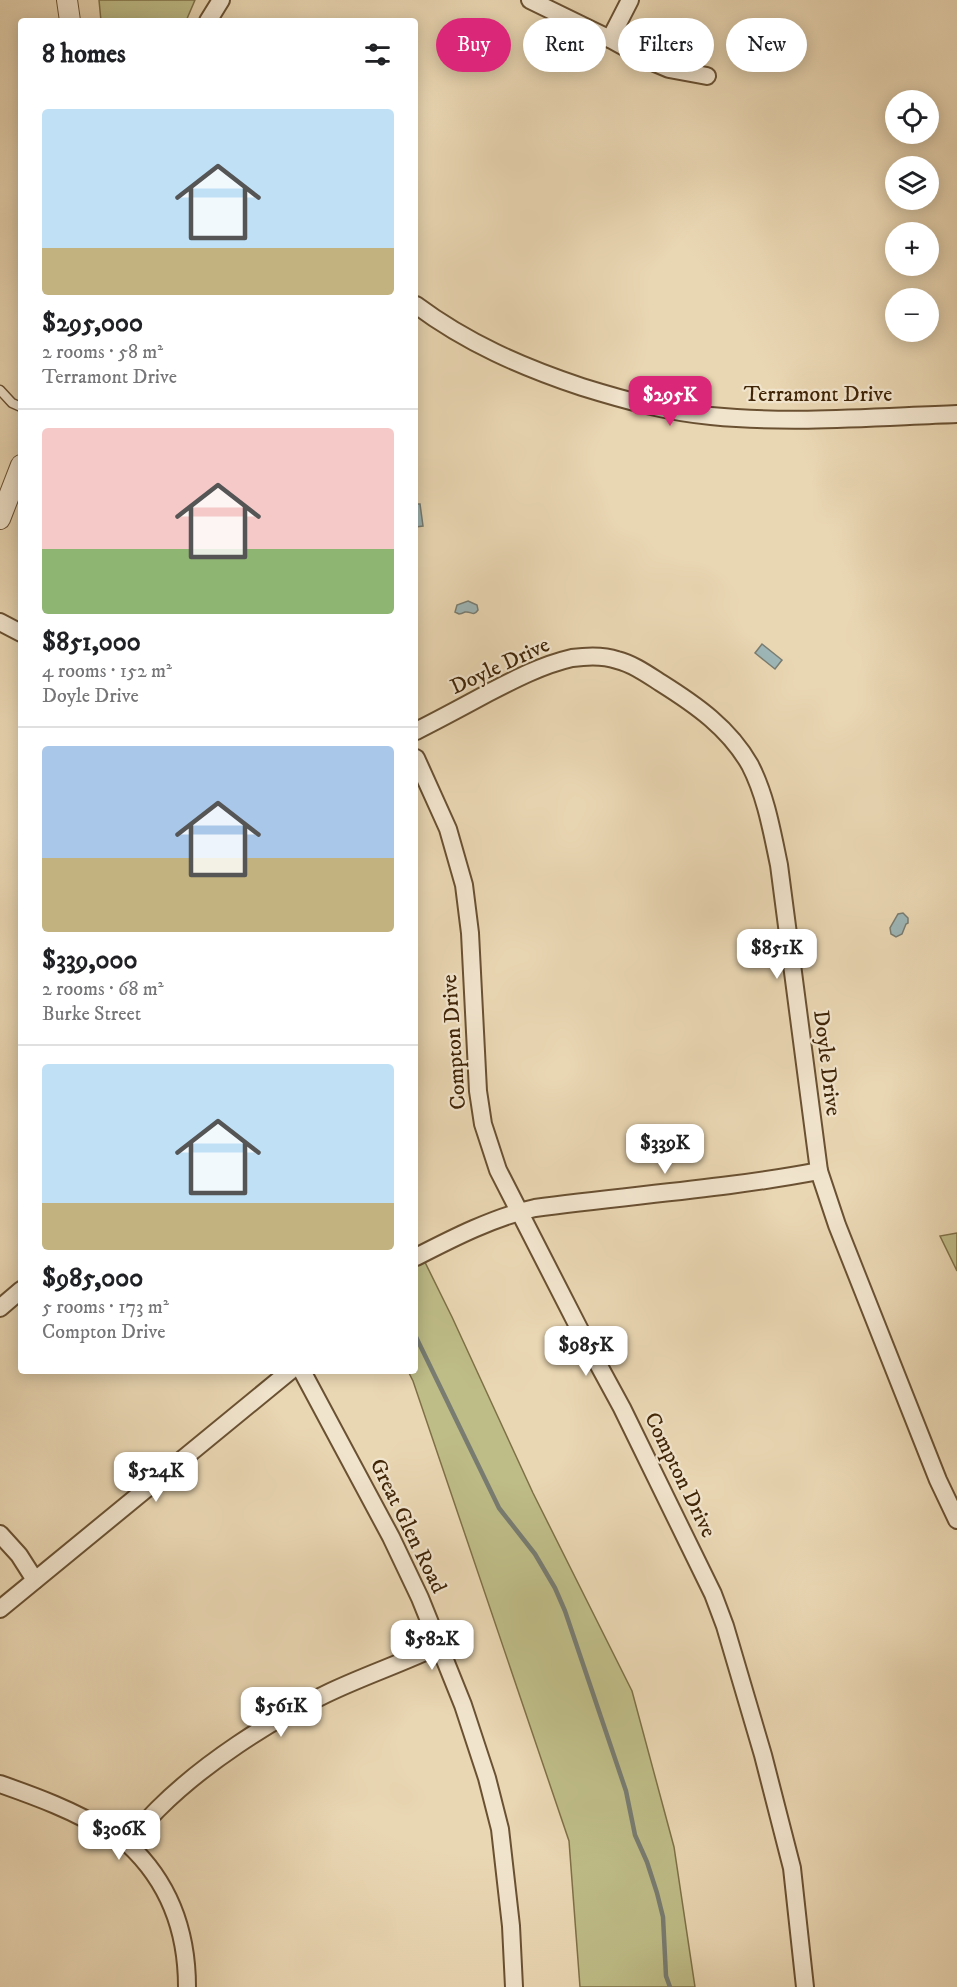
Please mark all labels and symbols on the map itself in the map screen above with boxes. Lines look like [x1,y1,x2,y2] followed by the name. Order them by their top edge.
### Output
[628,376,712,427] pin: $295K
[744,381,892,408] street label: Terramont Drive
[446,631,554,701] street label: Doyle Drive
[735,929,819,980] pin: $851K
[436,973,472,1111] street label: Compton Drive
[807,1009,847,1117] street label: Doyle Drive
[623,1124,707,1175] pin: $339K
[544,1326,628,1377] pin: $985K
[638,1408,722,1542] street label: Compton Drive
[114,1452,198,1503] pin: $524K
[364,1454,452,1598] street label: Great Glen Road
[390,1620,474,1671] pin: $582K
[239,1687,323,1738] pin: $561K
[77,1810,161,1861] pin: $306K

